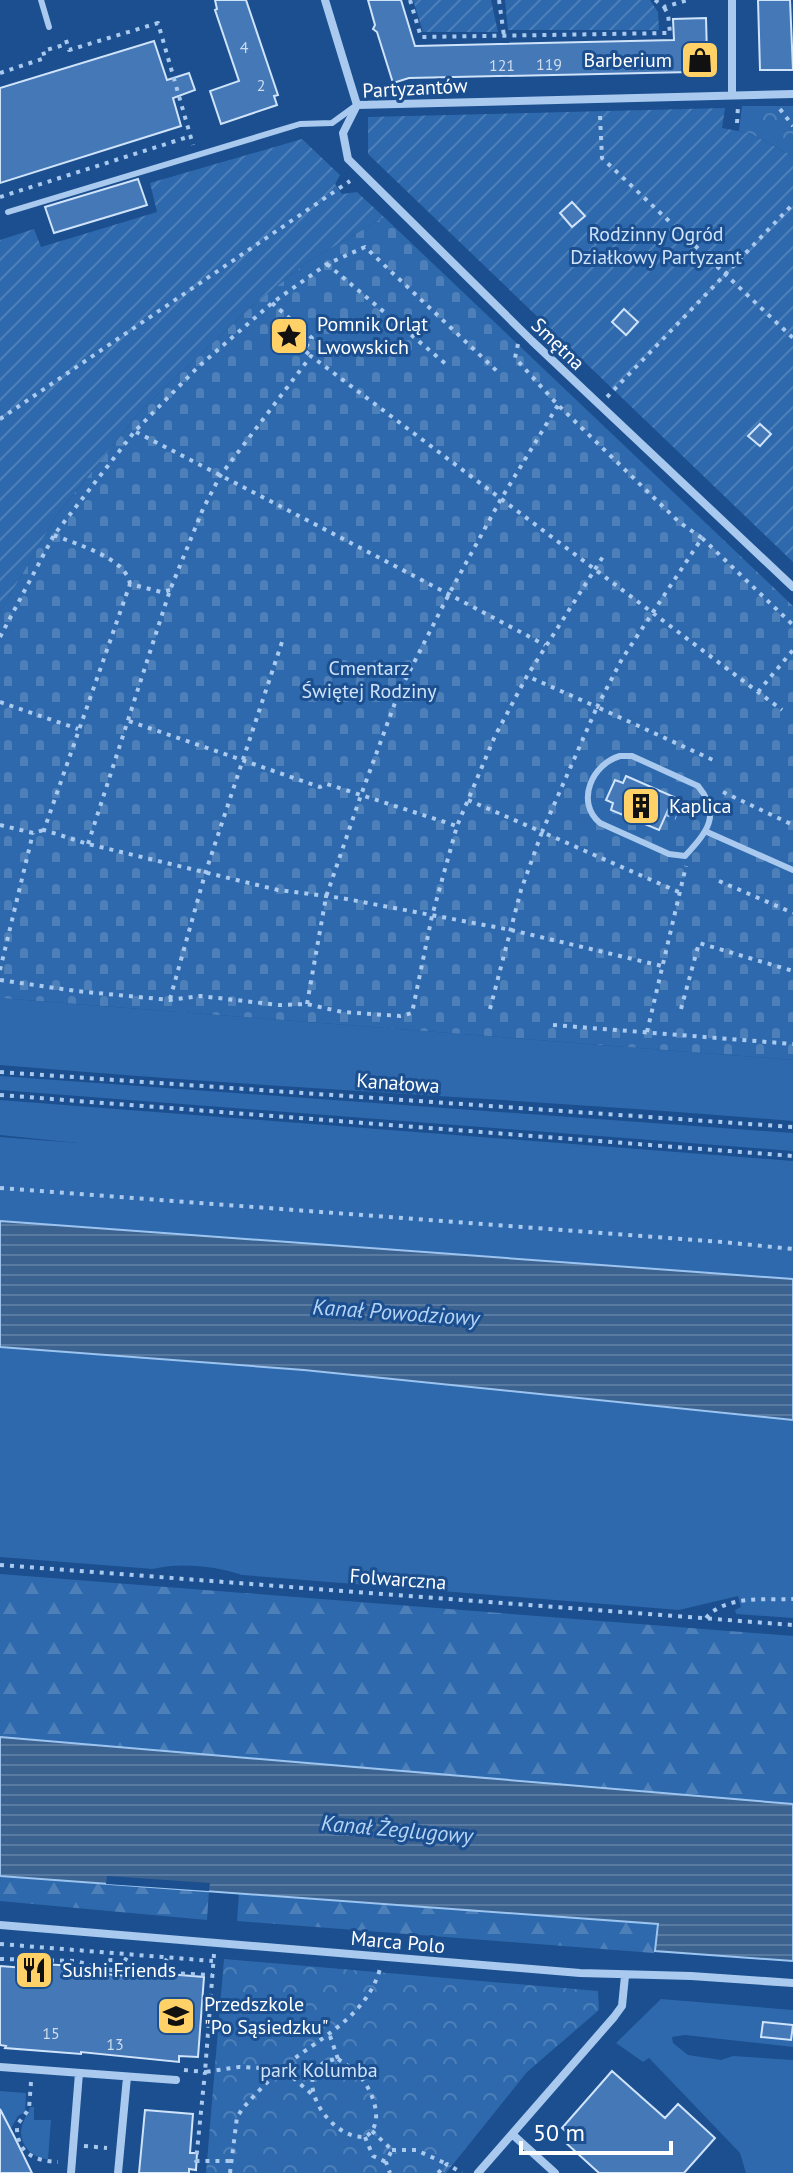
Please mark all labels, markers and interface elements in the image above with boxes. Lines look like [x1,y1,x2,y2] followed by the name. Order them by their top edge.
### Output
[240,37,249,57] house number: 4
[679,39,721,81] shop icon: Barberium
[583,47,672,73] place label: Barberium
[536,54,562,74] house number: 119
[489,55,515,75] house number: 121
[362,72,469,104] street label: Partyzantów
[257,75,265,95] house number: 2
[570,221,742,270] park label: Rodzinny Ogród Działkowy Partyzant
[317,311,428,360] place label: Pomnik Orląt Lwowskich
[526,312,590,376] street label: Smętna
[268,315,310,357] place icon: Pomnik Orląt Lwowskich
[301,655,437,704] park label: Cmentarz Świętej Rodziny
[620,785,662,827] building icon: Kaplica
[669,793,732,819] place label: Kaplica
[355,1067,441,1099] street label: Kanałowa
[312,1292,482,1332] water label: Kanał Powodziowy
[349,1563,447,1595] street label: Folwarczna
[320,1808,475,1850] water label: Kanał Żeglugowy
[350,1925,446,1959] street label: Marca Polo
[13,1949,55,1991] restaurant icon: Sushi Friends
[62,1957,176,1983] place label: Sushi Friends
[204,1991,328,2040] place label: Przedszkole "Po Sąsiedzku"
[155,1995,197,2037] school or university icon: Przedszkole "Po Sąsiedzku"
[42,2023,60,2043] house number: 15
[106,2034,124,2054] house number: 13
[260,2057,378,2083] park label: park Kolumba
[521,2105,671,2155] scale bar
[533,2117,585,2148] text: 50 m

